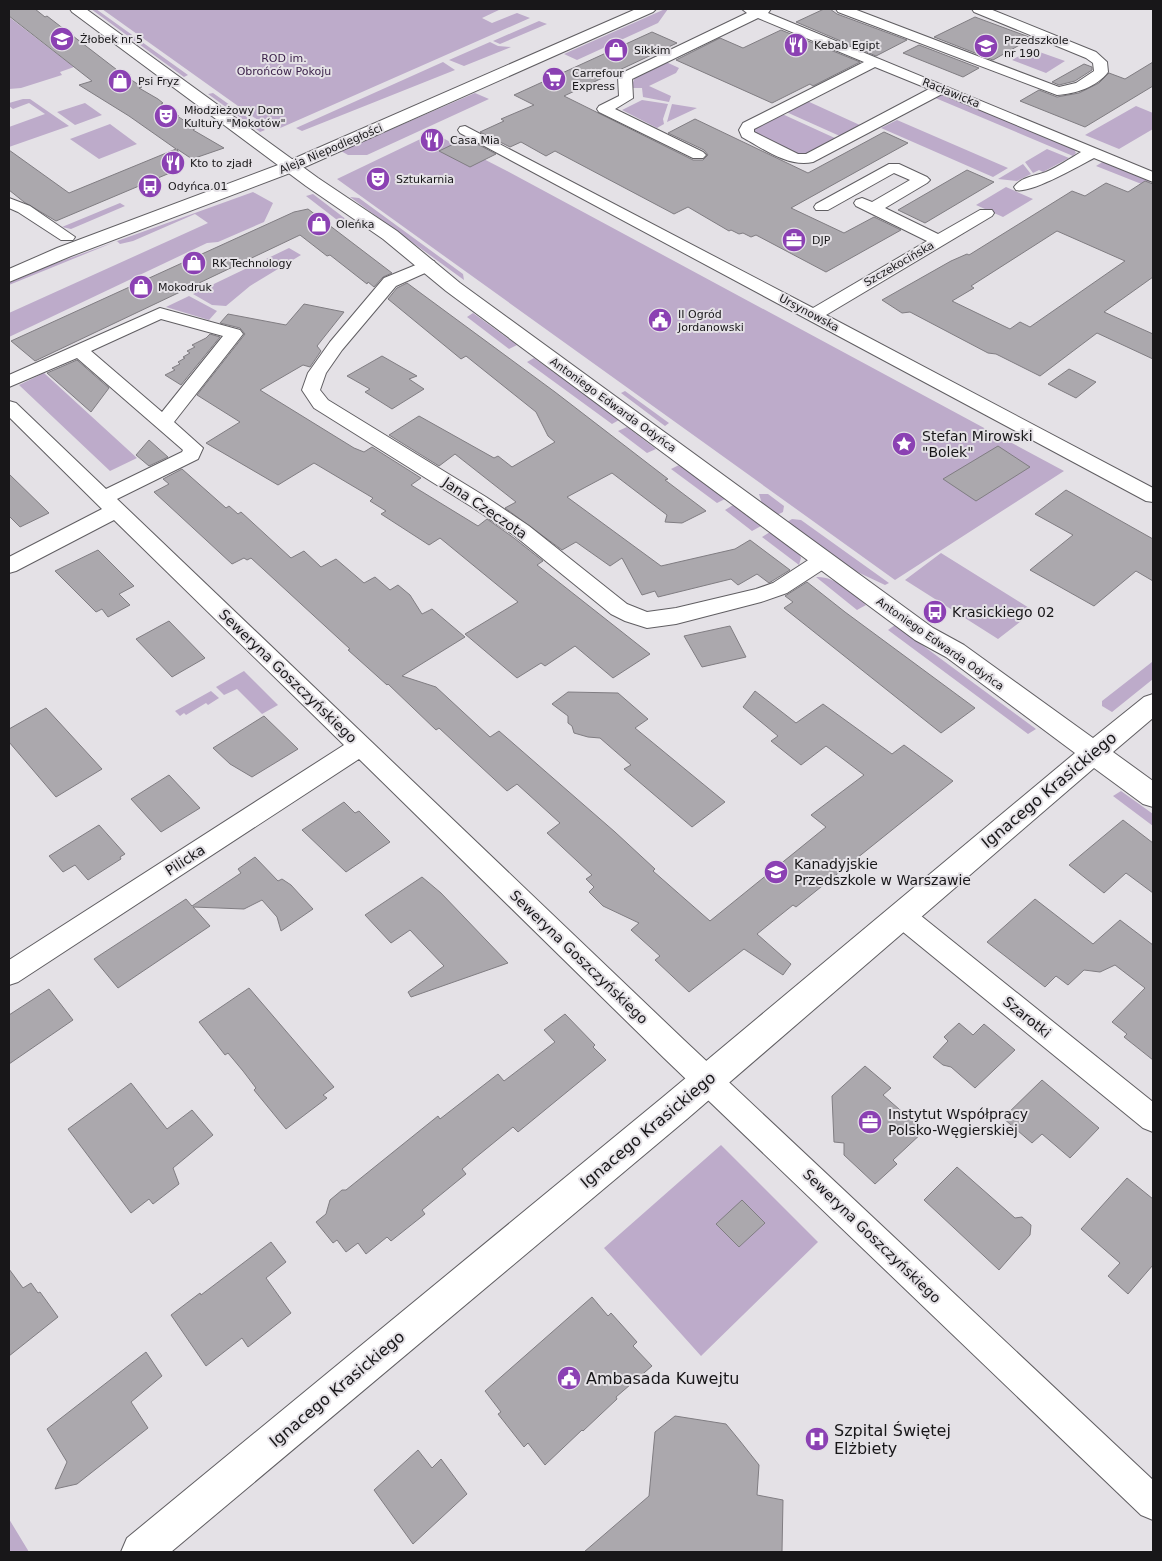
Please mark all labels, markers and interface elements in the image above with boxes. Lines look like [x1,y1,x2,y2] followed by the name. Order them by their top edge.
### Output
[49,26,75,52] school or university icon: Żłobek nr 5
[783,32,809,58] restaurant icon: Kebab Egipt
[80,33,143,46] place label: Żłobek nr 5
[973,33,999,59] school or university icon: Przedszkole nr 190
[1004,34,1069,60] place label: Przedszkole nr 190
[603,37,629,63] shop icon: Sikkim
[814,39,881,52] place label: Kebab Egipt
[634,44,671,57] place label: Sikkim
[237,52,331,78] park label: ROD im. Obrońców Pokoju
[541,66,567,92] supermarket icon: Carrefour Express
[572,67,624,93] place label: Carrefour Express
[107,68,133,94] shop icon: Psi Fryz
[138,75,179,88] place label: Psi Fryz
[920,76,982,110] street label: Racławicka
[153,103,179,129] theatre icon: Młodzieżowy Dom Kultury "Mokotów"
[184,104,286,130] place label: Młodzieżowy Dom Kultury "Mokotów"
[277,121,385,177] street label: Aleja Niepodległości
[419,127,445,153] restaurant icon: Casa Mia
[450,134,500,147] place label: Casa Mia
[160,150,186,176] restaurant icon: Kto to zjadł
[190,157,253,170] place label: Kto to zjadł
[365,166,391,192] theatre icon: Sztukarnia
[137,173,163,199] bus stop icon: Odyńca 01
[396,173,454,186] place label: Sztukarnia
[168,180,227,193] place label: Odyńca 01
[306,211,332,237] shop icon: Oleńka
[336,218,374,231] place label: Oleńka
[781,227,807,253] office icon: DJP
[812,234,831,247] place label: DJP
[862,239,936,289] street label: Szczekocińska
[181,250,207,276] shop icon: RK Technology
[212,257,292,270] place label: RK Technology
[128,274,154,300] shop icon: Mokodruk
[158,281,212,294] place label: Mokodruk
[777,292,841,334] street label: Ursynowska
[647,307,673,333] public building icon: II Ogród Jordanowski
[677,308,744,334] place label: II Ogród Jordanowski
[547,355,679,455] street label: Antoniego Edwarda Odyńca
[922,428,1033,460] place label: Stefan Mirowski "Bolek"
[891,431,917,457] place icon: Stefan Mirowski "Bolek"
[439,473,530,542] street label: Jana Czeczota
[874,595,1006,693] street label: Antoniego Edwarda Odyńca
[922,599,948,625] bus stop icon: Krasickiego 02
[952,604,1055,620] place label: Krasickiego 02
[216,606,360,746] street label: Seweryna Goszczyńskiego
[978,728,1120,852] street label: Ignacego Krasickiego
[162,841,208,879] street label: Pilicka
[794,856,971,888] place label: Kanadyjskie Przedszkole w Warszawie
[763,859,789,885] school or university icon: Kanadyjskie Przedszkole w Warszawie
[507,887,651,1027] street label: Seweryna Goszczyńskiego
[1000,993,1054,1041] street label: Szarotki
[577,1068,719,1192] street label: Ignacego Krasickiego
[888,1106,1028,1138] place label: Instytut Współpracy Polsko-Węgierskiej
[857,1109,883,1135] office icon: Instytut Współpracy Polsko-Węgierskiej
[800,1166,944,1306] street label: Seweryna Goszczyńskiego
[266,1327,408,1451] street label: Ignacego Krasickiego
[556,1365,582,1391] public building icon: Ambasada Kuwejtu
[586,1369,739,1388] place label: Ambasada Kuwejtu
[834,1421,951,1458] place label: Szpital Świętej Elżbiety
[804,1426,830,1452] hospital icon: Szpital Świętej Elżbiety

